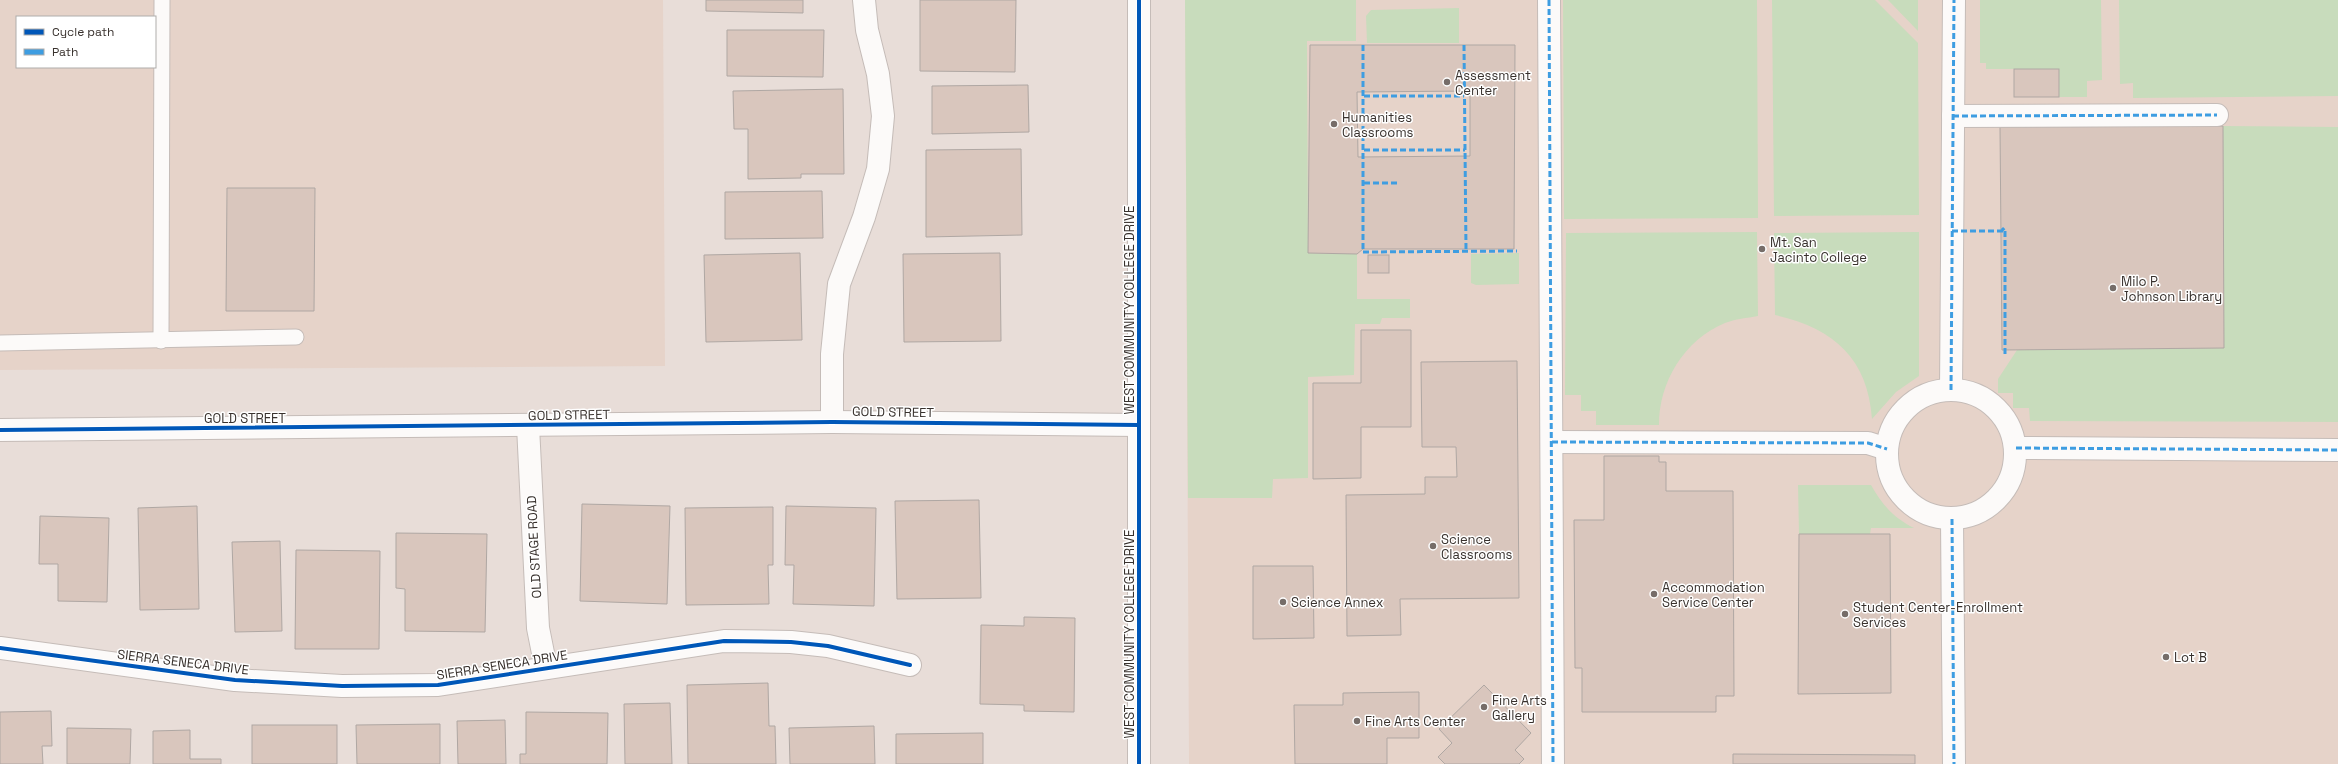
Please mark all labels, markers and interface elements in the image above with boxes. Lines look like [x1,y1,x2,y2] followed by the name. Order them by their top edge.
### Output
[16,16,156,68] legend
[52,24,114,40] text: Cycle path
[52,44,78,60] text: Path
[1455,67,1531,99] place label: Assessment Center
[1442,77,1452,87] marker: Assessment Center
[1342,109,1414,141] place label: Humanities Classrooms
[1329,119,1339,129] marker: Humanities Classrooms
[1121,206,1138,414] street label: WEST COMMUNITY COLLEGE DRIVE
[1770,234,1867,266] place label: Mt. San Jacinto College
[1757,244,1767,254] marker: Mt. San Jacinto College
[2121,273,2222,305] place label: Milo P. Johnson Library
[2108,283,2118,293] marker: Milo P. Johnson Library
[852,403,935,421] street label: GOLD STREET
[528,406,611,424] street label: GOLD STREET
[204,410,286,427] street label: GOLD STREET
[523,495,545,599] street label: OLD STAGE ROAD
[1121,530,1138,738] street label: WEST COMMUNITY COLLEGE DRIVE
[1441,531,1513,563] place label: Science Classrooms
[1428,541,1438,551] marker: Science Classrooms
[1662,579,1765,611] place label: Accommodation Service Center
[1649,589,1659,599] marker: Accommodation Service Center
[1291,594,1384,611] place label: Science Annex
[1278,597,1288,607] marker: Science Annex
[1853,599,2023,631] place label: Student Center-Enrollment Services
[1840,609,1850,619] marker: Student Center-Enrollment Services
[116,645,250,679] street label: SIERRA SENECA DRIVE
[435,646,569,684] street label: SIERRA SENECA DRIVE
[2174,649,2207,666] place label: Lot B
[2161,652,2171,662] marker: Lot B
[1492,692,1547,724] place label: Fine Arts Gallery
[1479,702,1489,712] marker: Fine Arts Gallery
[1365,713,1466,730] place label: Fine Arts Center
[1352,716,1362,726] marker: Fine Arts Center

